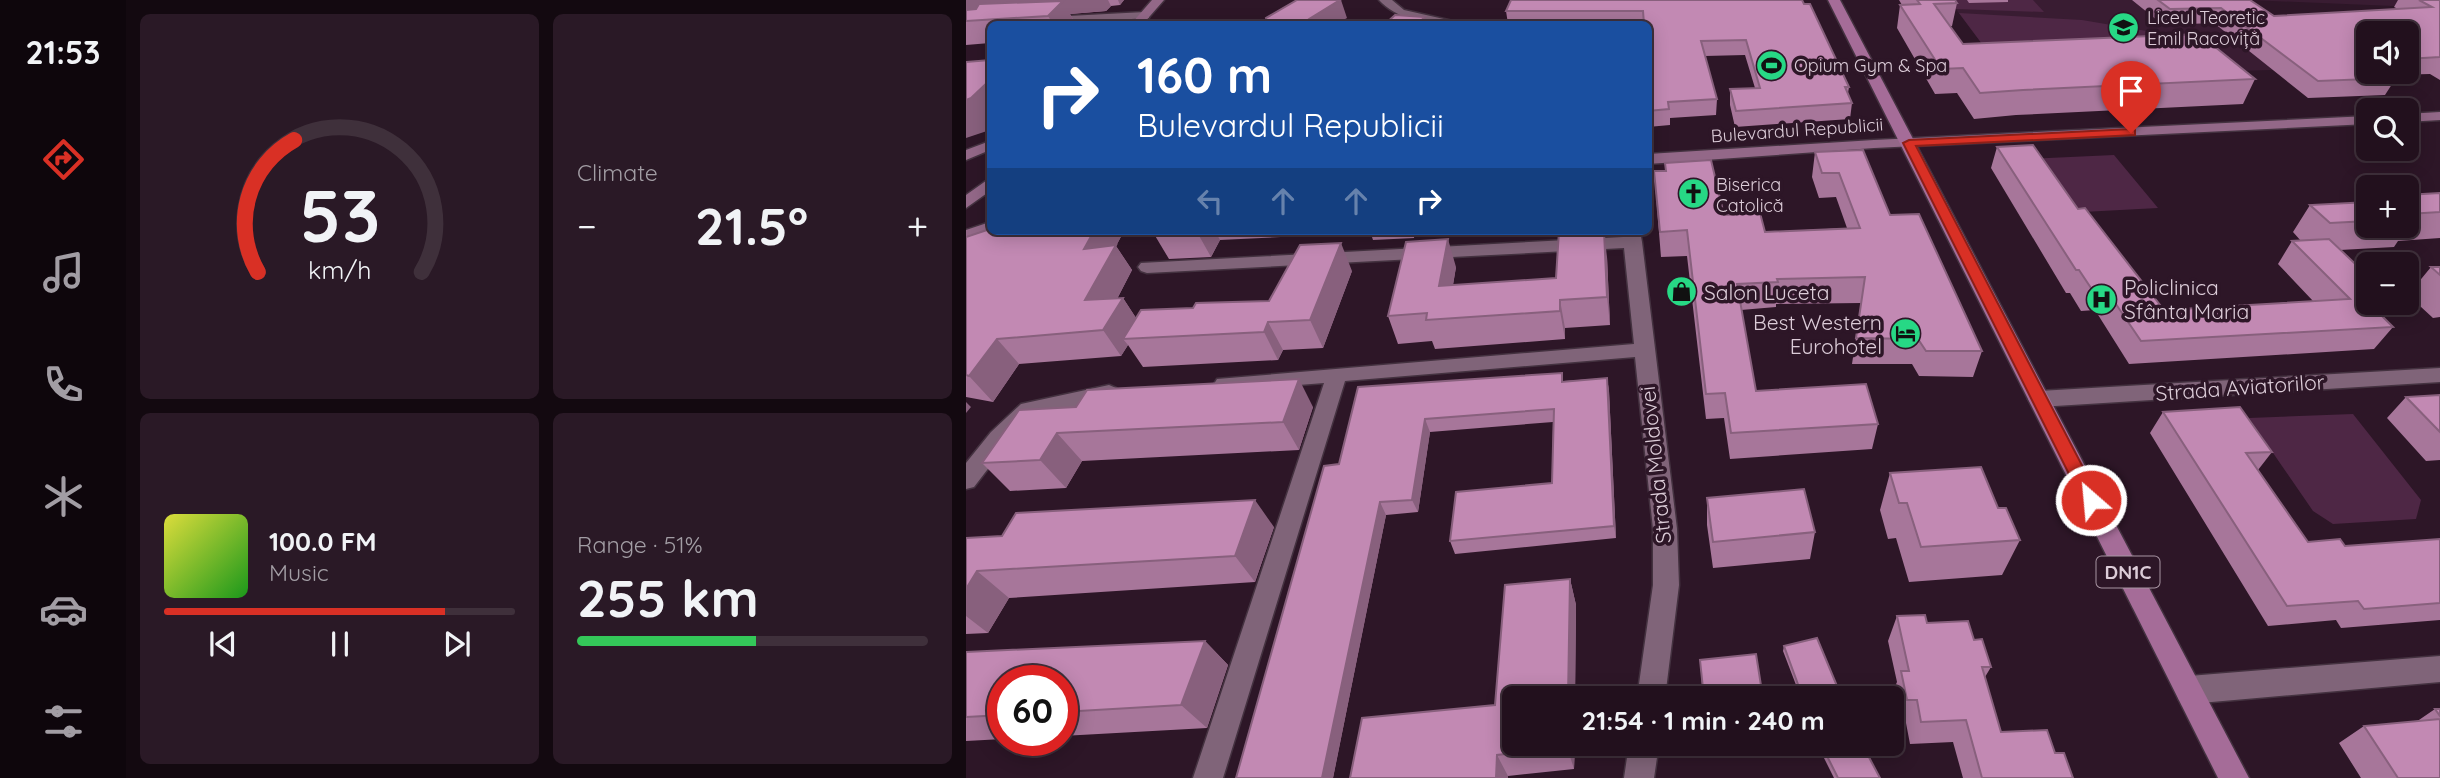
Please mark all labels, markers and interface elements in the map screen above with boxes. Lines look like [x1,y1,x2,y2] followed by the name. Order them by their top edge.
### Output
[2147,6,2265,50] place label: Liceul Teoretic Emil Racoviță
[2107,10,2141,44] school or university icon: Liceul Teoretic Emil Racoviță
[2356,21,2419,315] map controls
[2356,21,2419,84] button: sound
[25,32,101,72] text: 21:53
[1137,44,1272,105] text: 160 m
[1754,48,1788,82] sports icon: Opium Gym & Spa
[1022,49,1113,140] icon: right
[1794,54,1947,77] place label: Opium Gym & Spa
[2101,61,2161,133] pin
[2112,72,2150,110] icon: arrive
[2356,98,2419,161] button: search
[1137,105,1444,145] text: Bulevardul Republicii
[1710,113,1884,147] street label: Bulevardul Republicii
[39,135,88,184] icon: directions
[577,158,658,187] text: Climate
[299,170,380,261] text: 53
[1716,173,1784,217] place label: Biserica Catolică
[2356,175,2419,238] button: +
[1676,177,1710,211] church icon: Biserica Catolică
[1191,182,1229,220] icon: left
[1264,182,1302,220] icon: ahead
[1337,182,1375,220] icon: ahead
[1410,182,1448,220] icon: right
[695,193,808,258] text: 21.5°
[577,202,597,250] text: −
[907,202,928,250] text: +
[39,248,88,297] icon: music
[2356,252,2419,315] button: −
[308,254,371,285] text: km/h
[2124,274,2249,324] place label: Policlinica Sfânta Maria
[1664,275,1698,309] shop icon: Salon Luceta
[1704,279,1829,305] place label: Salon Luceta
[2084,282,2118,316] hospital icon: Policlinica Sfânta Maria
[1753,309,1882,359] place label: Best Western Eurohotel
[1888,317,1922,351] hotel icon: Best Western Eurohotel
[39,360,88,409] icon: phone
[2154,368,2326,406] street label: Strada Aviatorilor
[1634,385,1676,545] street label: Strada Moldovei
[2054,463,2128,537] position arrow
[39,472,88,521] icon: climate
[269,525,377,558] text: 100.0 FM
[577,530,703,559] text: Range · 51%
[2096,556,2160,587] road number: DN1C
[269,558,329,587] text: Music
[577,565,759,630] text: 255 km
[39,585,88,634] icon: car
[204,625,242,663] icon: previous
[321,625,359,663] icon: pause
[438,625,476,663] icon: next
[987,665,1078,756] speed limit sign: 60
[39,697,88,746] icon: filters
[1581,704,1825,737] text: 21:54 · 1 min · 240 m

